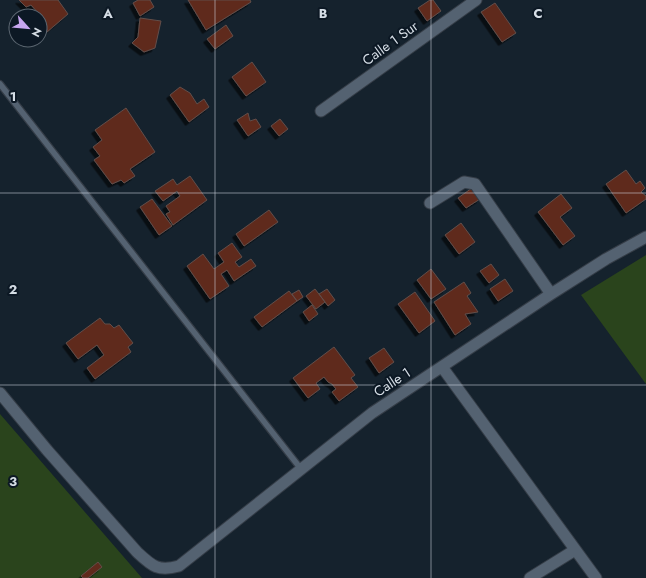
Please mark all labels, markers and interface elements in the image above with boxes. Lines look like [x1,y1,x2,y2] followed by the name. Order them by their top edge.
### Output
[102,4,113,23] text: A
[319,4,328,23] text: B
[533,4,543,23] text: C
[8,8,48,48] north arrow
[358,16,422,70] street label: Calle 1 Sur
[28,25,46,40] text: N
[10,87,16,106] text: 1
[9,280,17,299] text: 2
[370,363,414,401] street label: Calle 1
[9,472,17,491] text: 3

